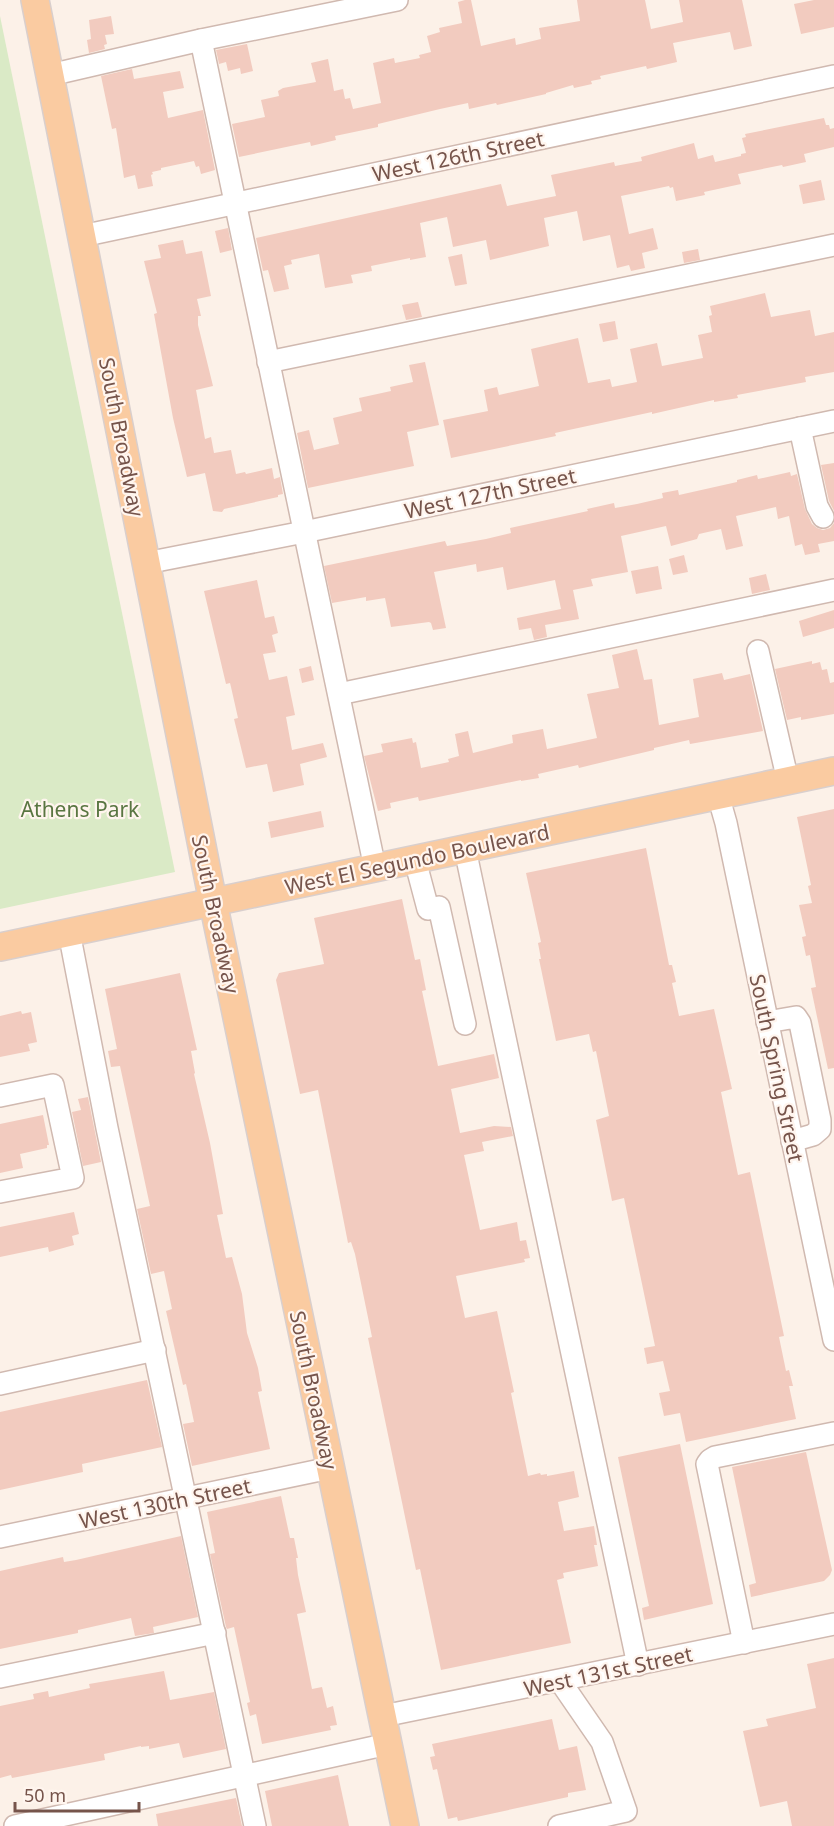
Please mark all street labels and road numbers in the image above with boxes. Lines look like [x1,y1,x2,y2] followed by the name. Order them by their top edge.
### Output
[370,124,547,188] street label: West 126th Street
[93,355,151,519] street label: South Broadway
[402,461,579,525] street label: West 127th Street
[282,817,552,901] street label: West El Segundo Boulevard
[186,832,247,996] street label: South Broadway
[743,971,811,1165] street label: South Spring Street
[284,1308,345,1472] street label: South Broadway
[77,1471,254,1535] street label: West 130th Street
[521,1639,695,1703] street label: West 131st Street

